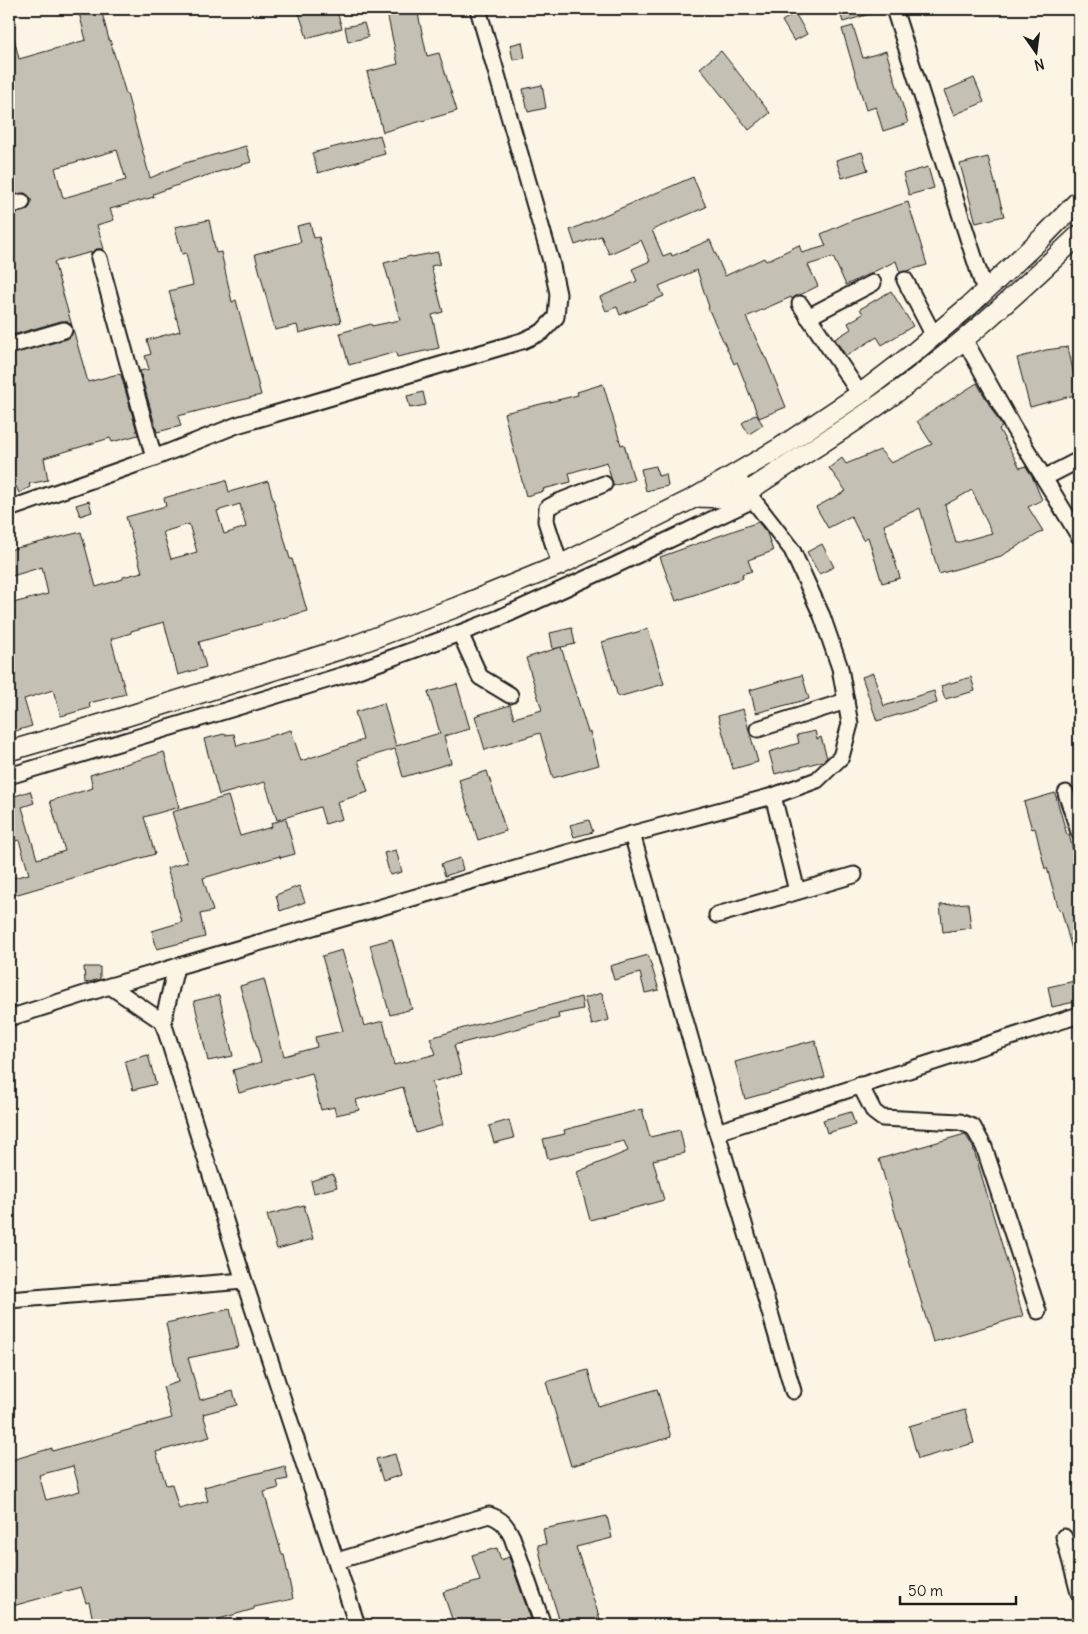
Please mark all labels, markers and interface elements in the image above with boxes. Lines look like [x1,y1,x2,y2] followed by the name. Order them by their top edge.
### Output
[1010,28,1060,78] north arrow
[1032,55,1046,75] text: N
[900,1574,1017,1606] scale bar
[908,1581,943,1600] text: 50 m

